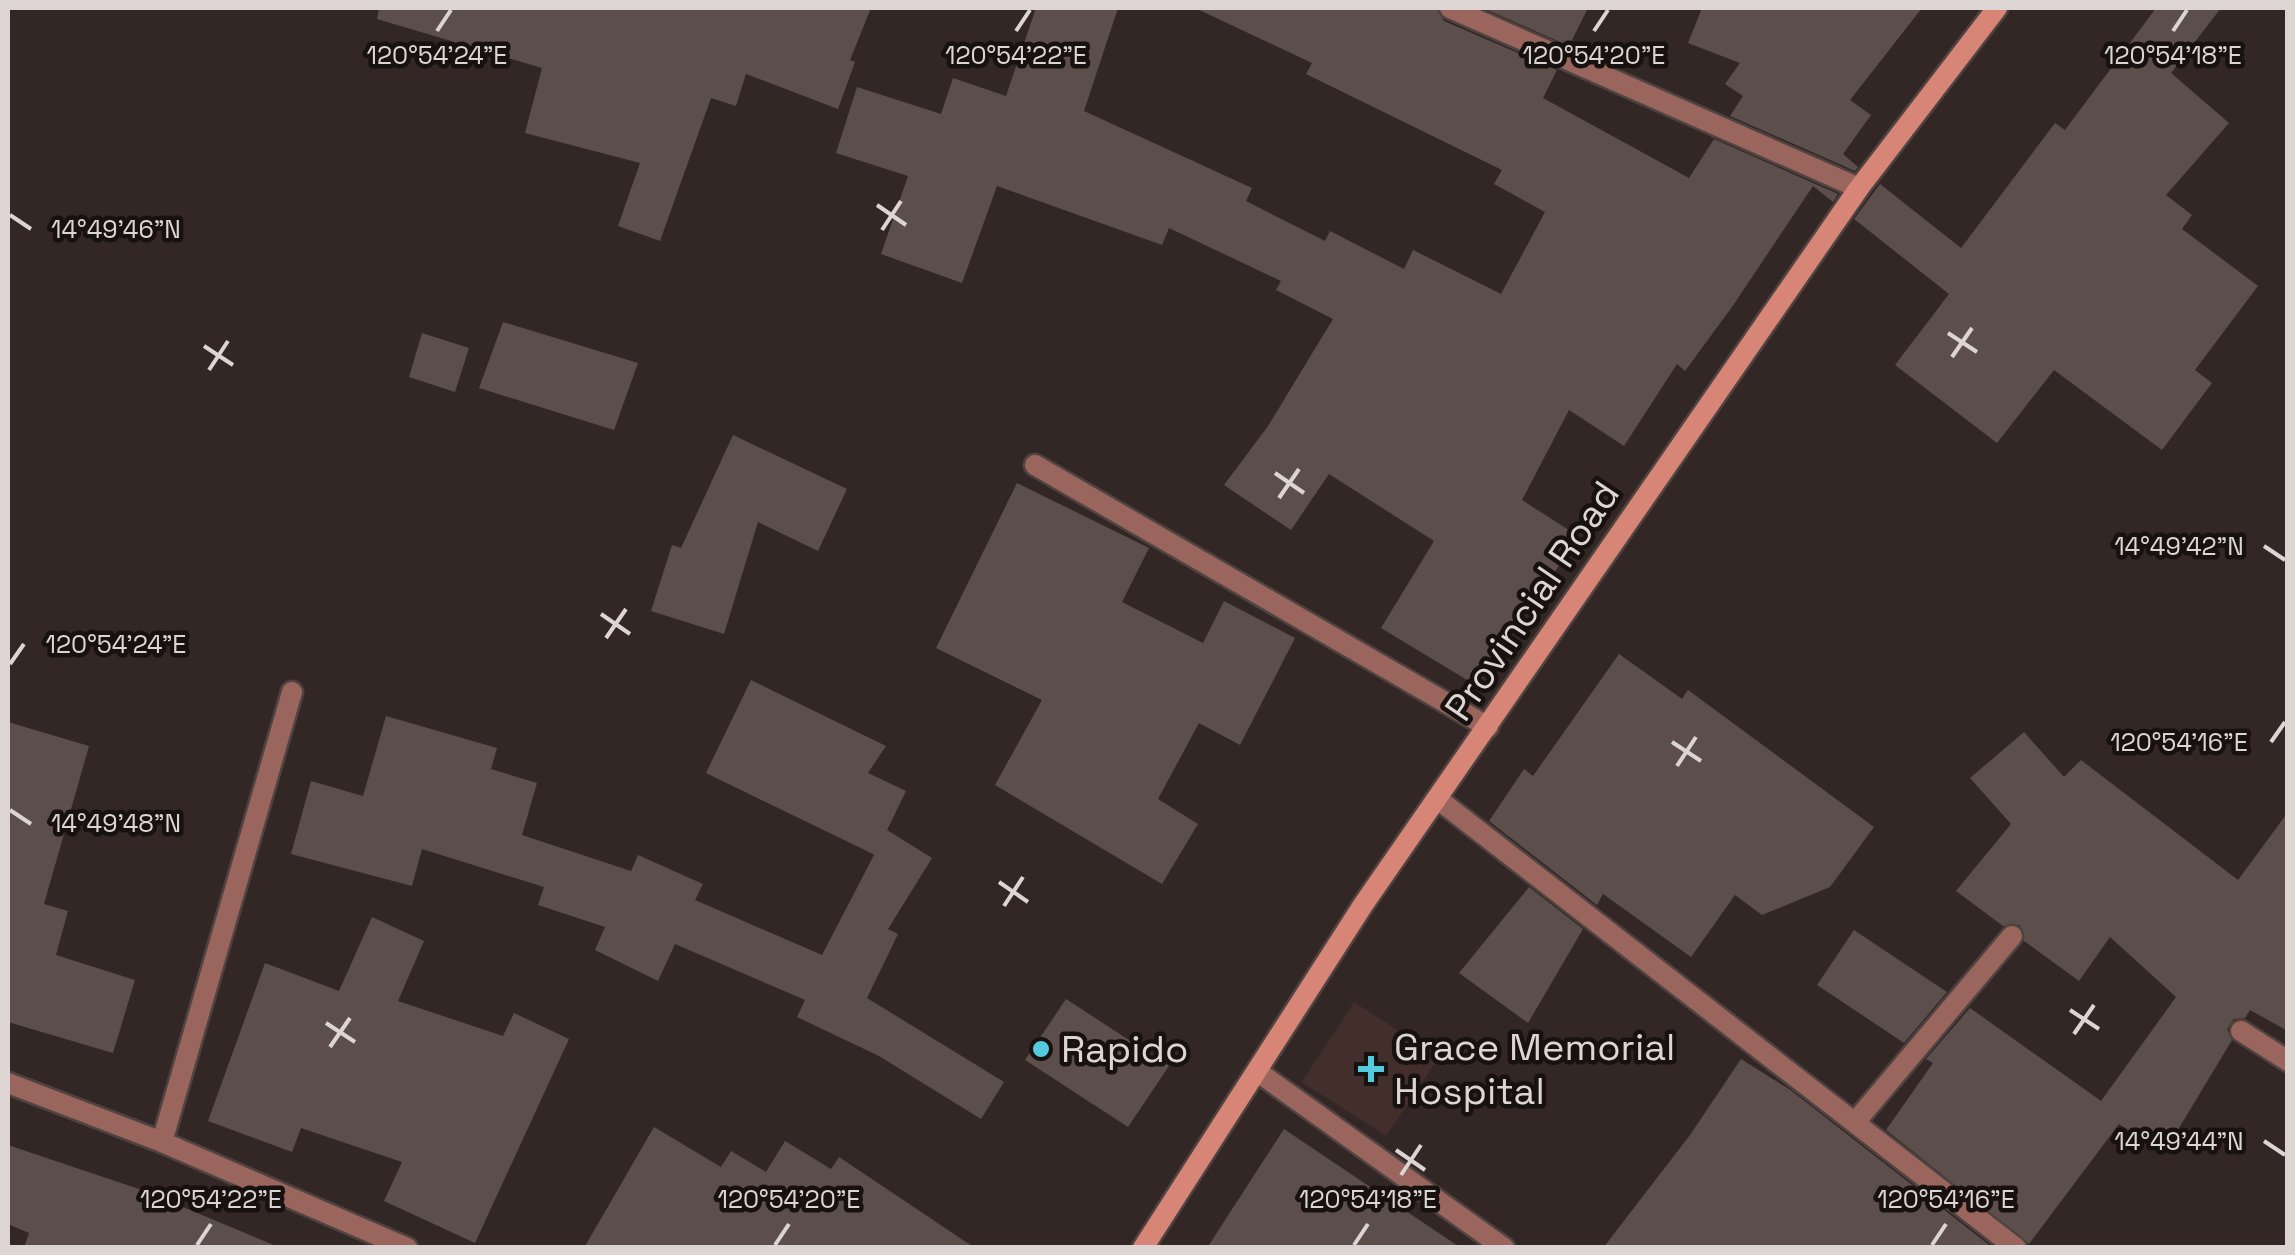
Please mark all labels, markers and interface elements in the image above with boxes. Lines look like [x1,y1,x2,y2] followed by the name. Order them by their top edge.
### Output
[367,39,507,71] text: 120°54'24"E
[945,39,1087,71] text: 120°54'22"E
[1523,39,1665,71] text: 120°54'20"E
[2104,39,2242,71] text: 120°54'18"E
[51,213,181,245] text: 14°49'46"N
[1434,472,1630,730] street label: Provincial Road
[2114,530,2244,562] text: 14°49'42"N
[46,628,186,660] text: 120°54'24"E
[2110,726,2248,758] text: 120°54'16"E
[51,807,181,839] text: 14°49'48"N
[1394,1023,1675,1115] place label: Grace Memorial Hospital
[1061,1025,1189,1073] place label: Rapido
[1030,1038,1052,1060] marker: Rapido
[1358,1056,1384,1082] marker: Grace Memorial Hospital
[2114,1125,2244,1157] text: 14°49'44"N
[140,1183,282,1215] text: 120°54'22"E
[718,1183,860,1215] text: 120°54'20"E
[1299,1183,1437,1215] text: 120°54'18"E
[1877,1183,2015,1215] text: 120°54'16"E

